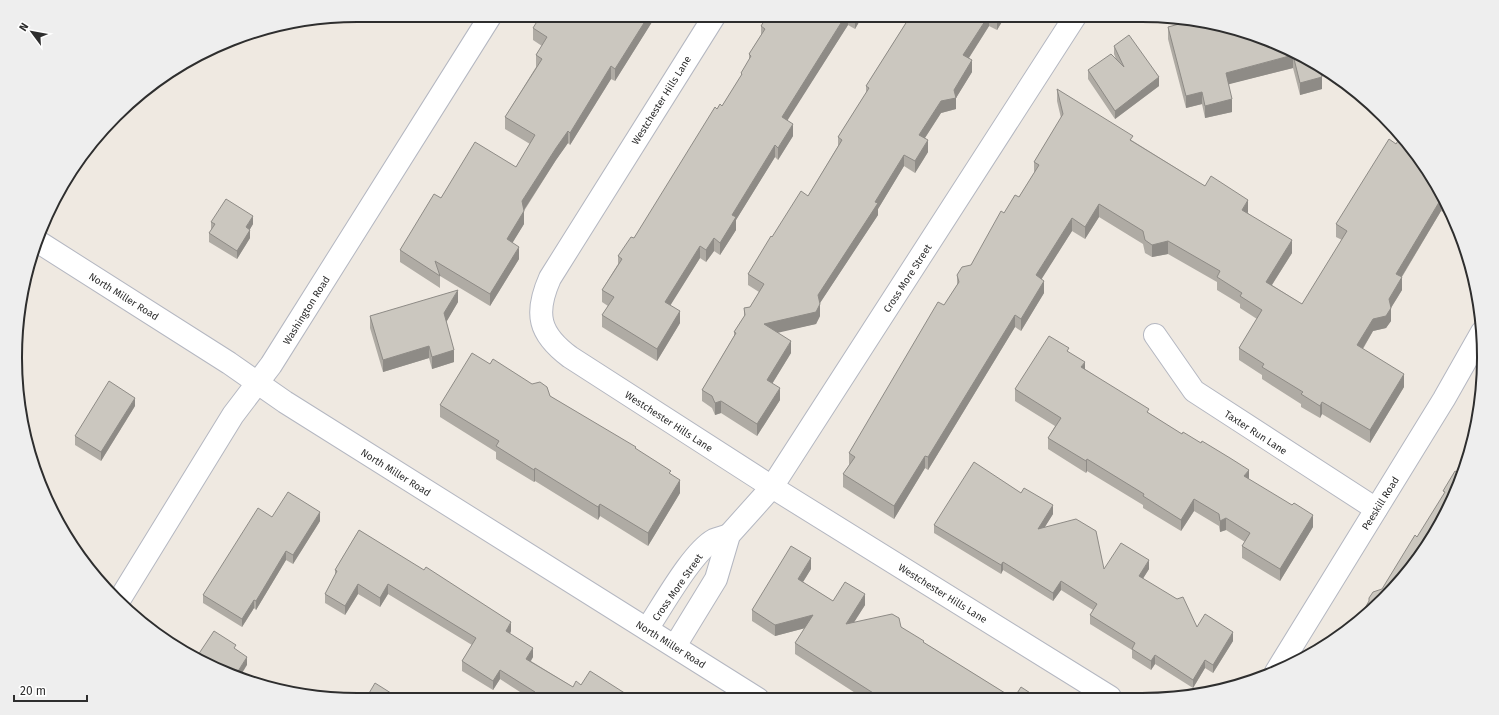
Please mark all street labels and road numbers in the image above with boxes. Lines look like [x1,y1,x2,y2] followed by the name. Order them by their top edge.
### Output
[630,54,694,147] street label: Westchester Hills Lane
[881,242,935,315] street label: Cross More Street
[86,271,161,323] street label: North Miller Road
[281,274,333,347] street label: Washington Road
[622,389,715,455] street label: Westchester Hills Lane
[1222,408,1289,458] street label: Taxter Run Lane
[358,447,433,499] street label: North Miller Road
[1360,475,1402,532] street label: Peeskill Road
[650,551,706,623] street label: Cross More Street
[896,562,989,626] street label: Westchester Hills Lane
[633,619,708,671] street label: North Miller Road

